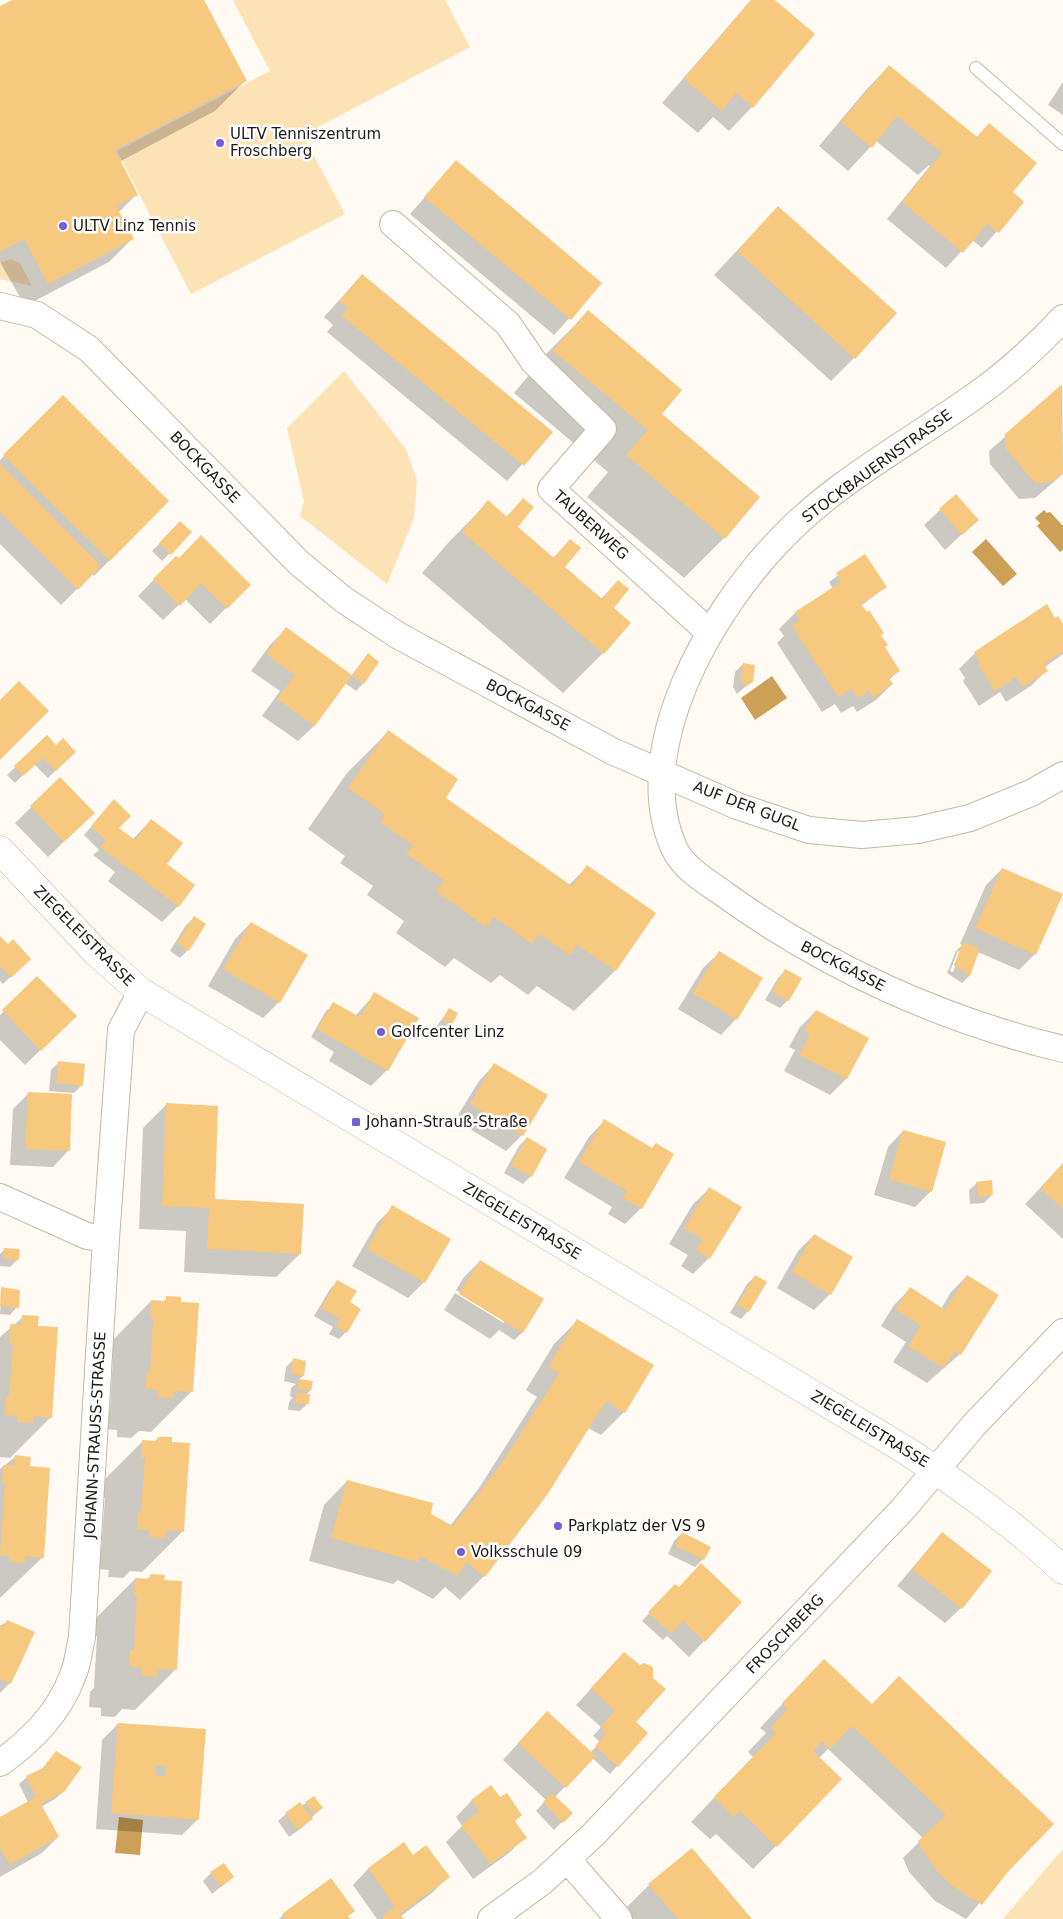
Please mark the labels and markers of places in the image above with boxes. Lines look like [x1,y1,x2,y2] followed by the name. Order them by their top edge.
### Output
[230,125,381,160] place label: ULTV Tenniszentrum Froschberg
[214,137,226,149] marker: ULTV Tenniszentrum Froschberg
[73,217,196,235] place label: ULTV Linz Tennis
[57,220,69,232] marker: ULTV Linz Tennis
[391,1023,504,1041] place label: Golfcenter Linz
[375,1026,387,1038] marker: Golfcenter Linz
[365,1113,528,1131] place label: Johann-Strauß-Straße
[350,1116,362,1128] marker: Johann-Strauß-Straße
[568,1517,706,1535] place label: Parkplatz der VS 9
[552,1520,564,1532] marker: Parkplatz der VS 9
[471,1543,582,1561] place label: Volksschule 09
[455,1546,467,1558] marker: Volksschule 09

